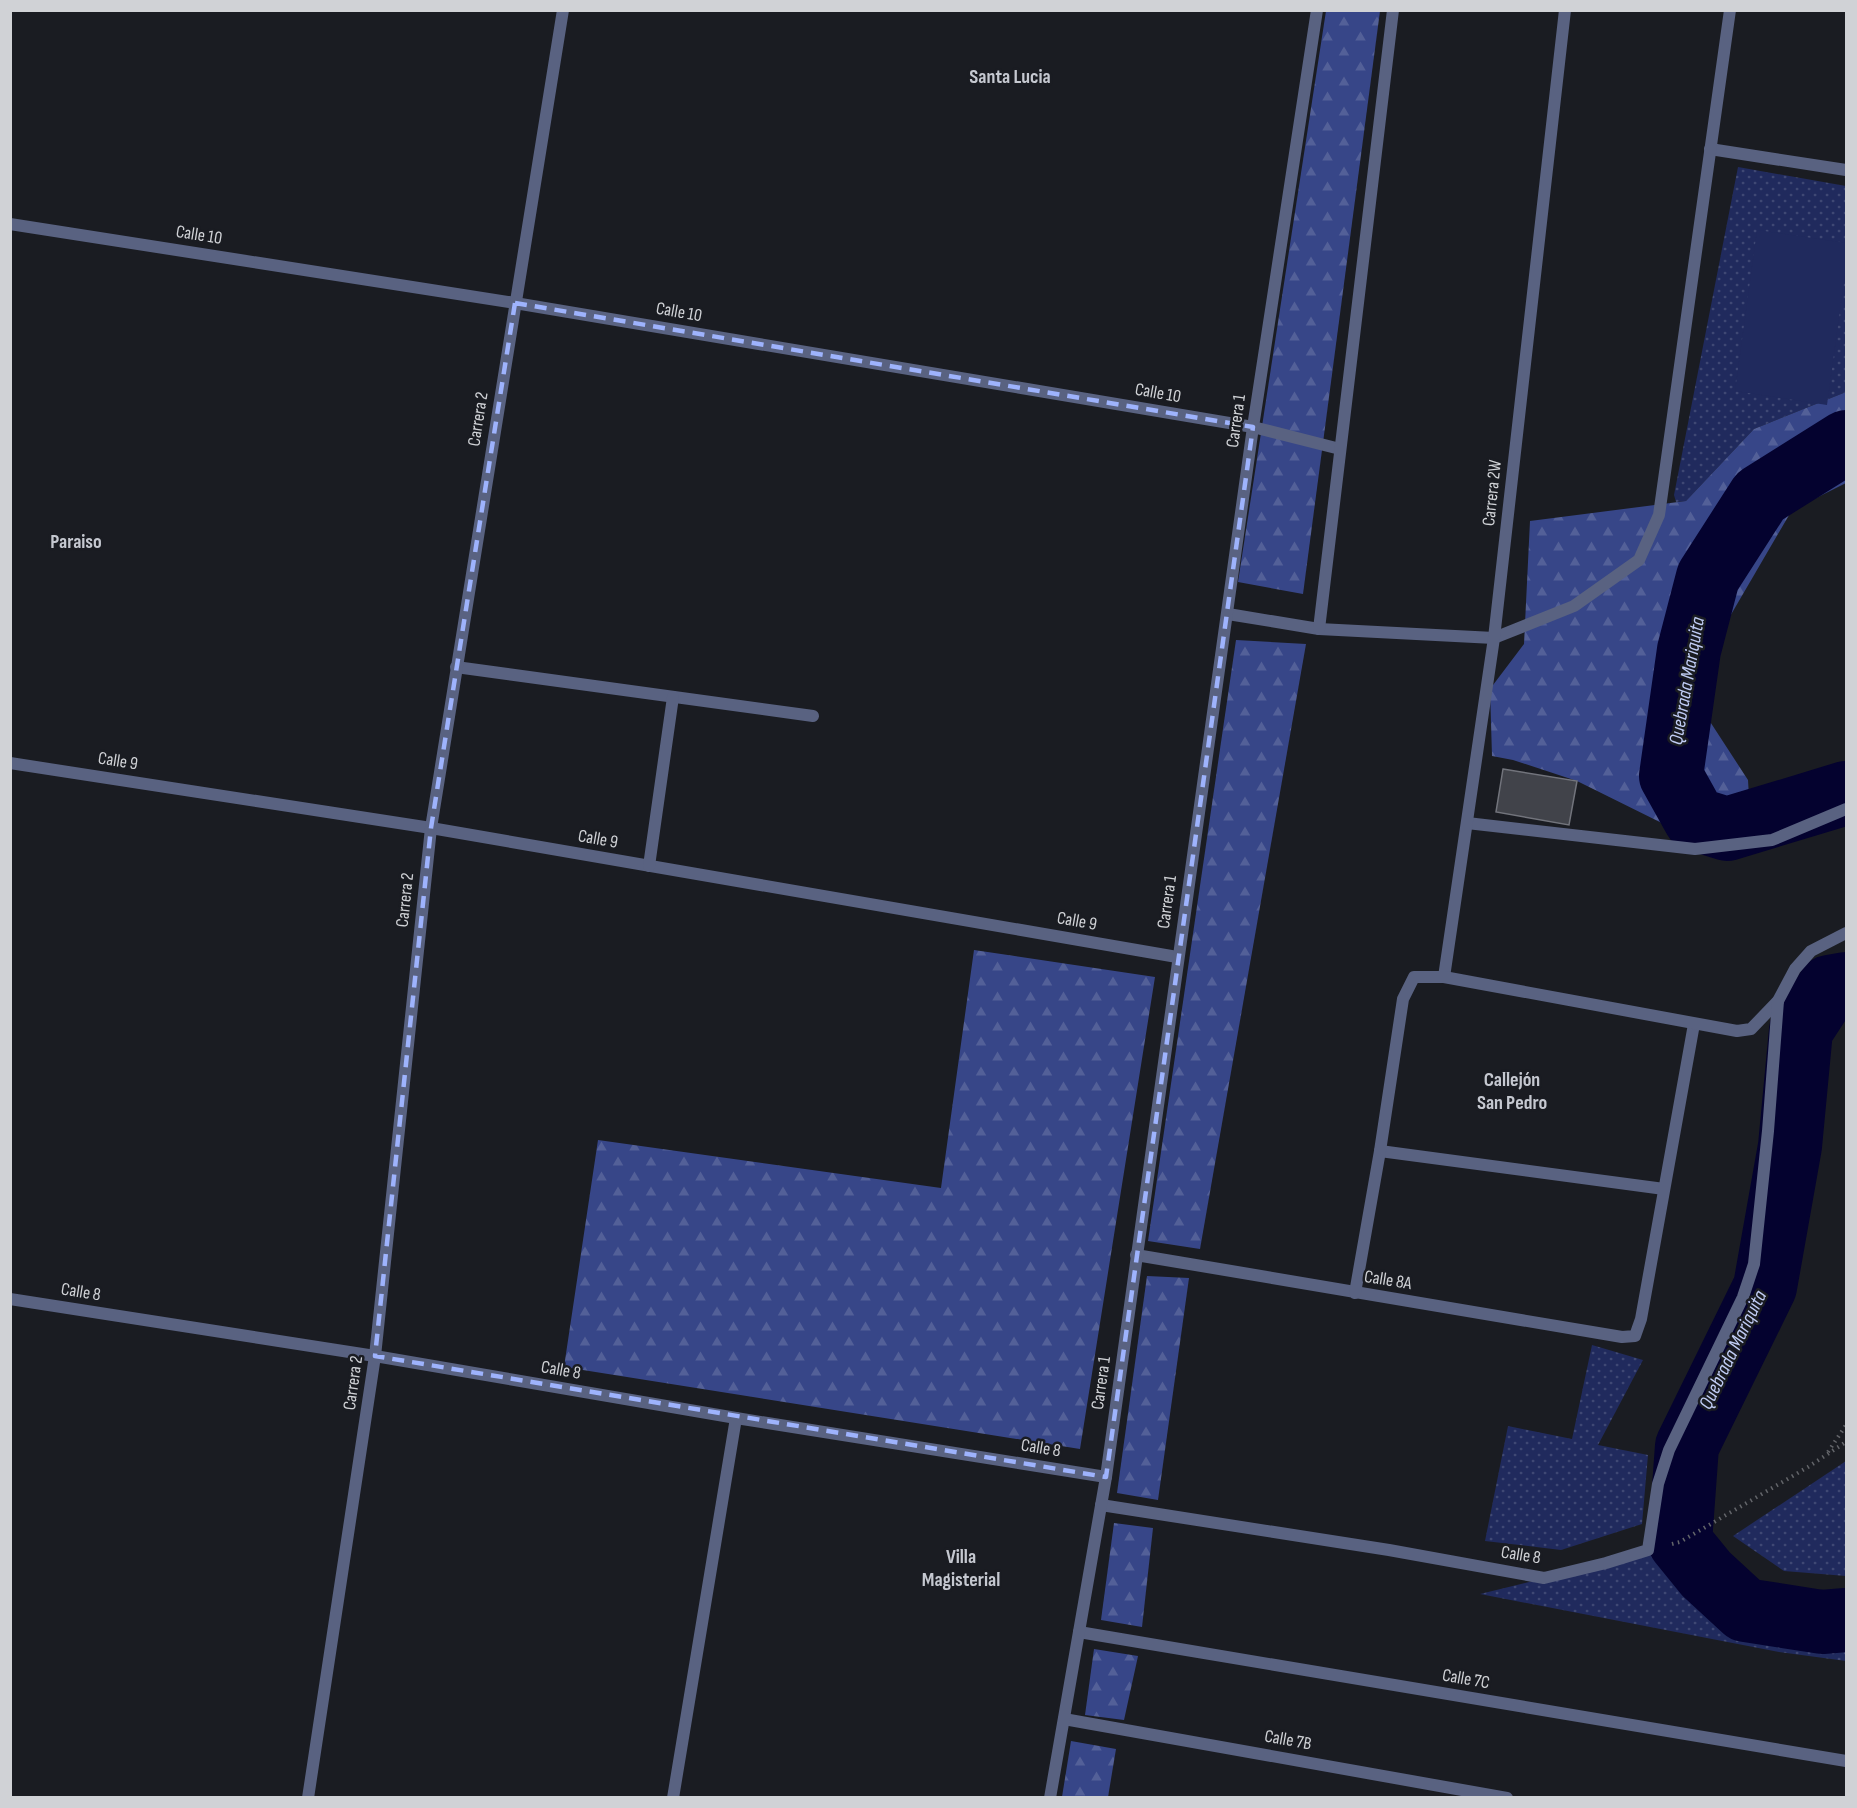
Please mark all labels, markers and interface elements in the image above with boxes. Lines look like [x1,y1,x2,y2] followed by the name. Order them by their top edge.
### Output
[969,65,1051,89] district label: Santa Lucia
[174,221,224,249] street label: Calle 10
[654,298,704,326] street label: Calle 10
[1133,379,1183,407] street label: Calle 10
[463,390,493,448] street label: Carrera 2
[1222,392,1250,449] street label: Carrera 1
[1478,459,1506,527] street label: Carrera 2W
[50,530,102,554] district label: Paraiso
[1664,615,1710,747] water label: Quebrada Mariquita
[97,747,139,775] street label: Calle 9
[576,825,620,853] street label: Calle 9
[392,872,418,928] street label: Carrera 2
[1153,873,1181,930] street label: Carrera 1
[1055,907,1099,935] street label: Calle 9
[1477,1068,1547,1115] district label: Callejón San Pedro
[1363,1266,1414,1294] street label: Calle 8A
[60,1278,103,1306] street label: Calle 8
[1694,1287,1772,1413] water label: Quebrada Mariquita
[339,1354,367,1412] street label: Carrera 2
[1087,1354,1115,1411] street label: Carrera 1
[539,1356,583,1384] street label: Calle 8
[1020,1434,1063,1462] street label: Calle 8
[1500,1541,1543,1569] street label: Calle 8
[922,1545,1000,1592] district label: Villa Magisterial
[1441,1664,1491,1694] street label: Calle 7C
[1263,1726,1313,1754] street label: Calle 7B

